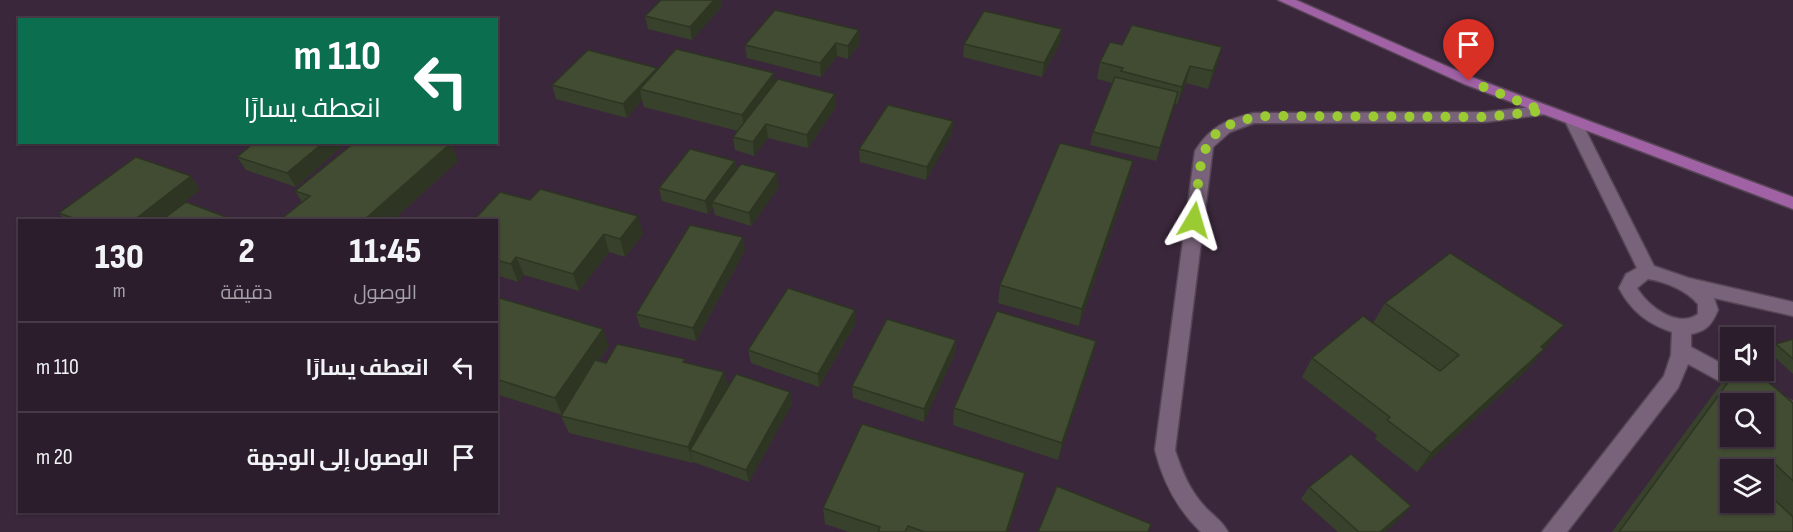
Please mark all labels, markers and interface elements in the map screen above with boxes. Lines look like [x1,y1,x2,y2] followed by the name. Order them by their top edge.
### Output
[1443,19,1494,81] pin
[1452,28,1485,61] icon: arrive
[294,31,381,82] text: 110 m
[402,42,480,120] icon: left
[244,93,381,125] text: انعطف يسارًا
[1162,188,1226,252] position arrow
[238,230,255,273] text: 2
[349,230,421,273] text: 11:45
[95,236,144,279] text: 130
[113,279,126,303] text: m
[220,281,273,305] text: دقيقة
[353,281,417,305] text: الوصول
[1720,327,1774,513] map controls
[1720,327,1774,381] button: sound
[447,351,480,384] icon: left
[36,354,79,381] text: 110 m
[306,355,429,382] text: انعطف يسارًا
[1720,393,1774,447] button: search
[447,441,480,474] icon: arrive
[36,444,73,471] text: 20 m
[247,445,429,472] text: الوصول إلى الوجهة
[1720,459,1774,513] button: layers

